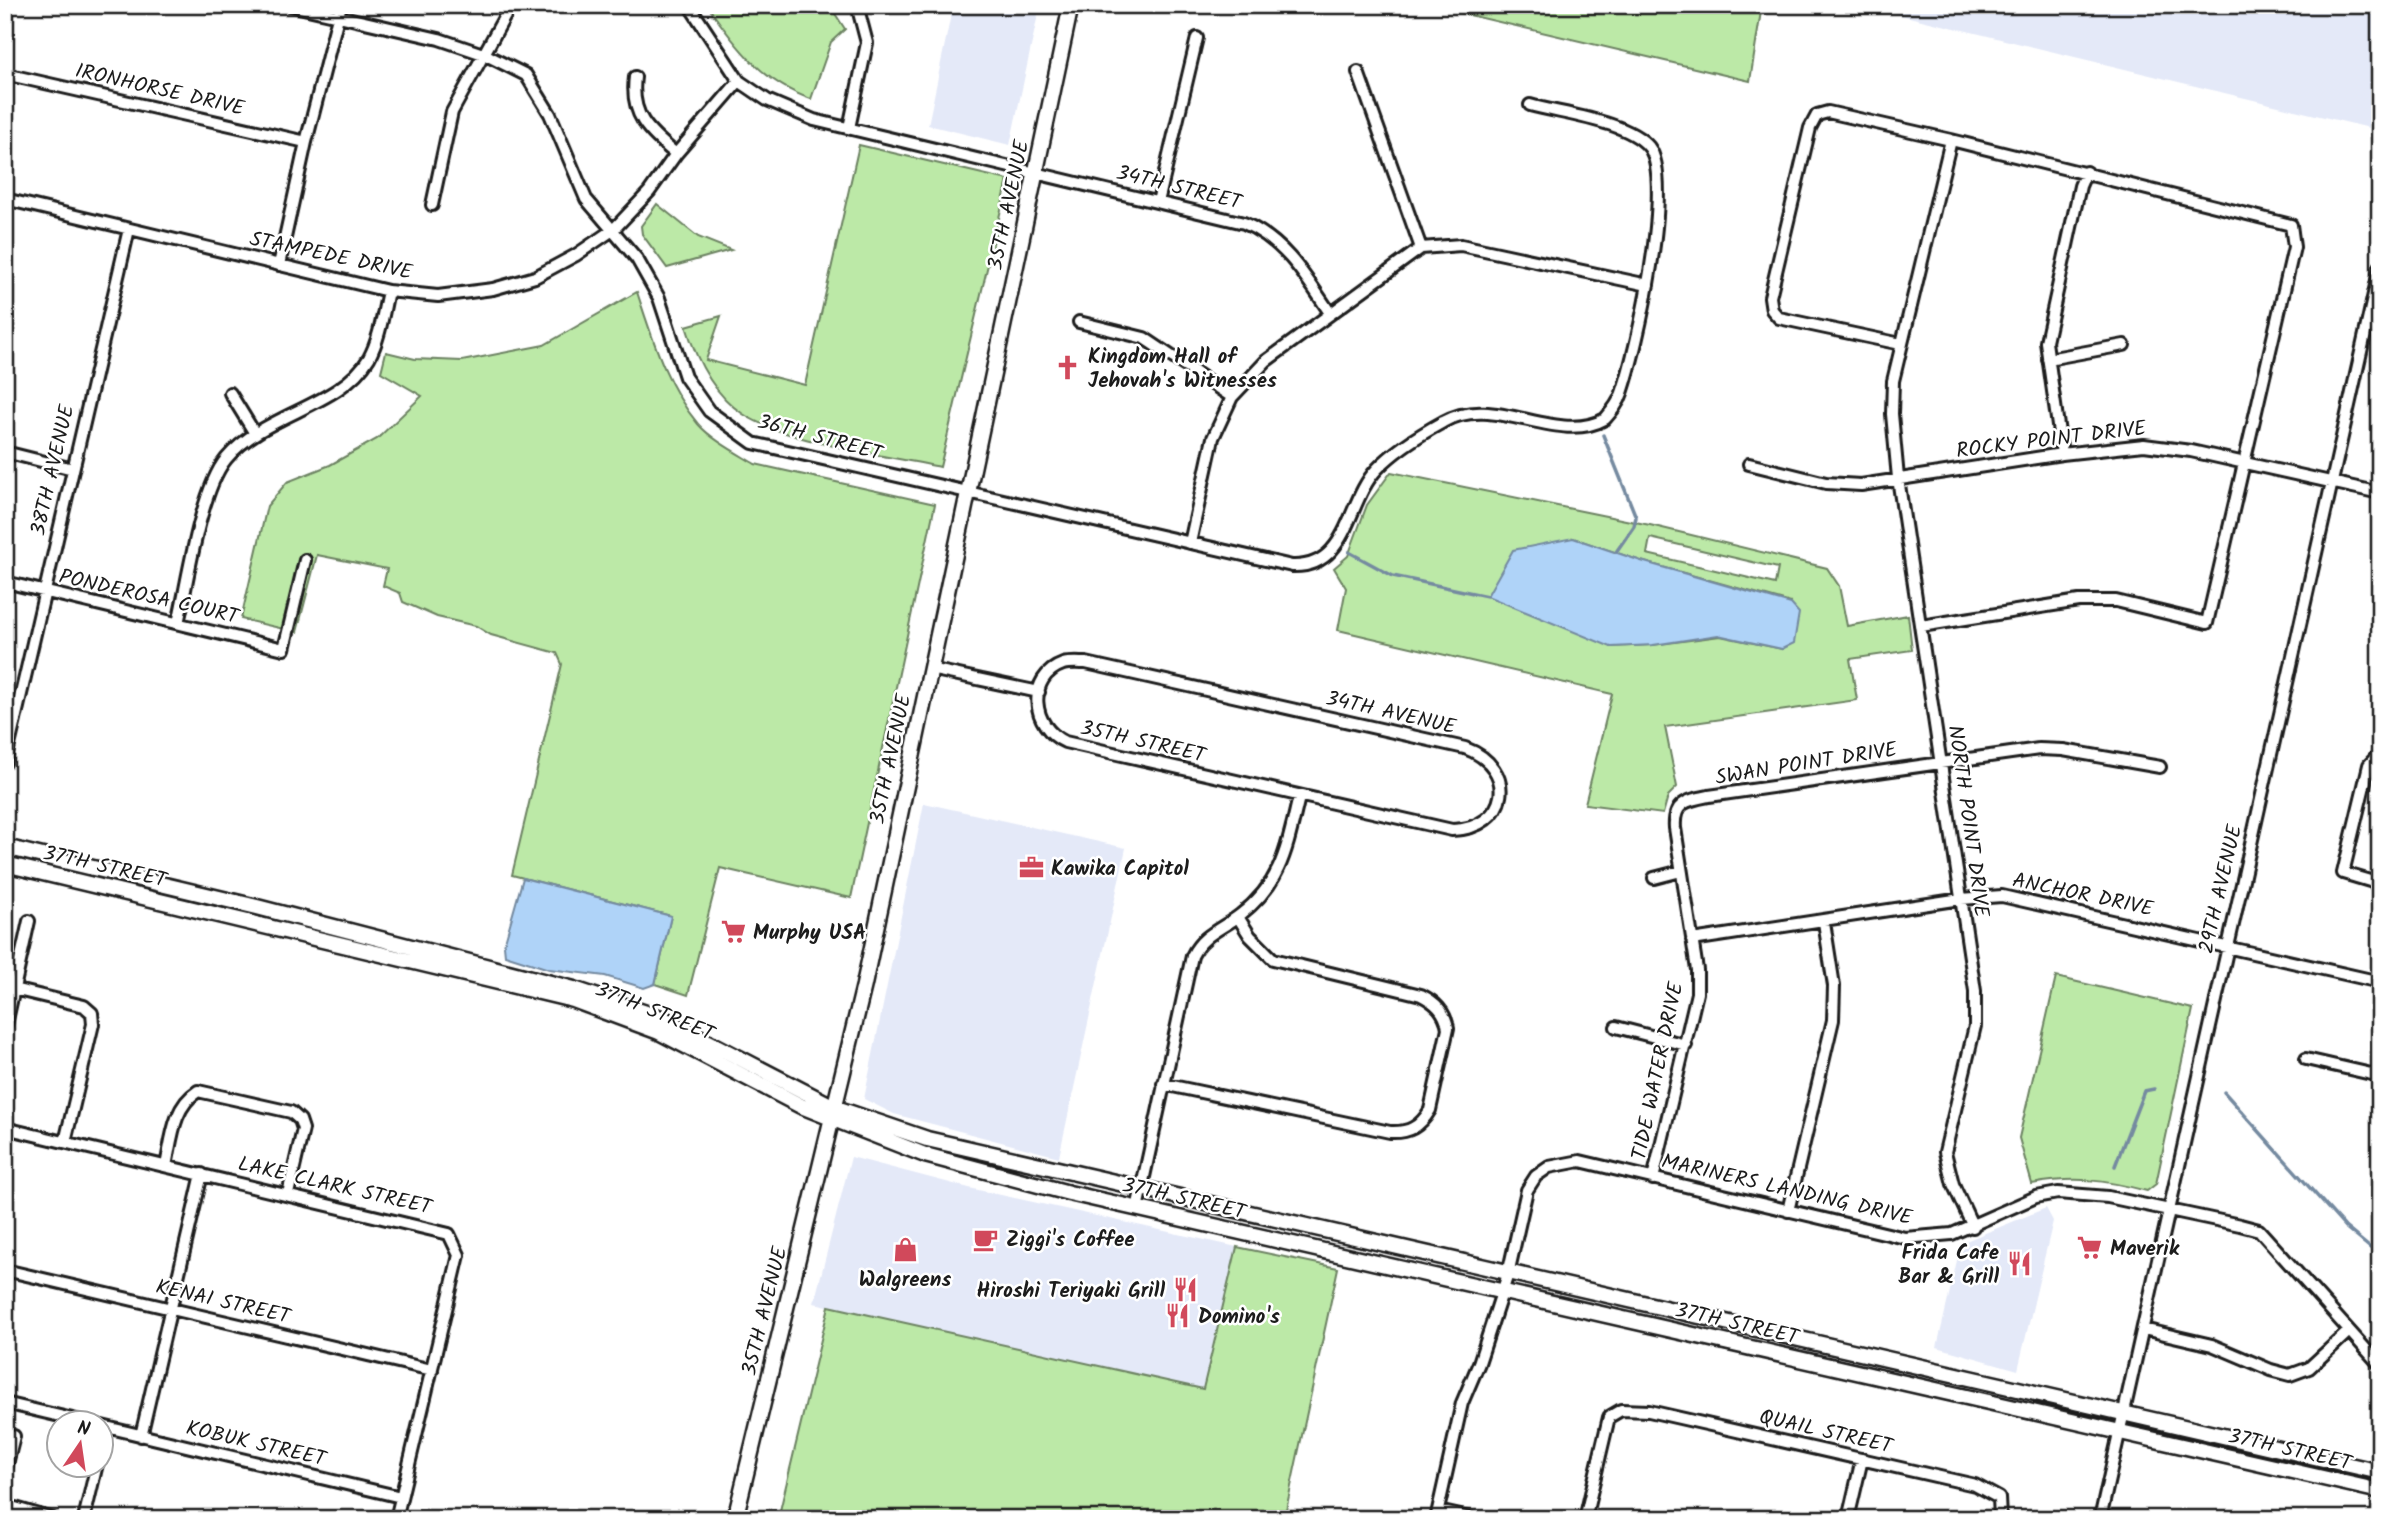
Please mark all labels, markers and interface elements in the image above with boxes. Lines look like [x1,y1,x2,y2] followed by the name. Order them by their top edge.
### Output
[72,55,248,126] street label: IRONHORSE DRIVE
[980,136,1040,273] street label: 35TH AVENUE
[1113,157,1246,220] street label: 34TH STREET
[246,223,416,290] street label: STAMPEDE DRIVE
[1088,341,1277,398] place label: Kingdom Hall of Jehovah's Witnesses
[1054,354,1082,382] church icon: Kingdom Hall of Jehovah's Witnesses
[22,401,85,539] street label: 38TH AVENUE
[754,406,887,471] street label: 36TH STREET
[1954,412,2149,469] street label: ROCKY POINT DRIVE
[56,561,243,635] street label: PONDEROSA COURT
[1322,682,1460,745] street label: 34TH AVENUE
[862,690,922,827] street label: 35TH AVENUE
[1077,712,1210,773] street label: 35TH STREET
[1938,723,1997,920] street label: NORTH POINT DRIVE
[1713,734,1900,795] street label: SWAN POINT DRIVE
[2191,821,2252,957] street label: 29TH AVENUE
[40,837,171,898] street label: 37TH STREET
[1051,853,1189,886] place label: Kawika Capitol
[1017,854,1045,882] office icon: Kawika Capitol
[2009,864,2157,927] street label: ANCHOR DRIVE
[753,917,866,950] place label: Murphy USA
[719,918,747,946] supermarket icon: Murphy USA
[590,974,721,1052] street label: 37TH STREET
[1623,979,1694,1163] street label: TIDE WATER DRIVE
[1658,1146,1916,1236] street label: MARINERS LANDING DRIVE
[235,1148,436,1225] street label: LAKE CLARK STREET
[1119,1169,1250,1230] street label: 37TH STREET
[1006,1224,1135,1257] place label: Ziggi's Coffee
[972,1225,1000,1253] cafe icon: Ziggi's Coffee
[2110,1233,2180,1266] place label: Maverik
[2076,1234,2104,1262] supermarket icon: Maverik
[891,1236,919,1264] shop icon: Walgreens
[1898,1237,1999,1294] place label: Frida Cafe Bar & Grill
[733,1243,798,1380] street label: 35TH AVENUE
[2005,1250,2033,1278] restaurant icon: Frida Cafe Bar & Grill
[859,1264,951,1297] place label: Walgreens
[152,1271,295,1334] street label: KENAI STREET
[976,1275,1165,1308] place label: Hiroshi Teriyaki Grill
[1171,1276,1199,1304] restaurant icon: Hiroshi Teriyaki Grill
[1672,1294,1803,1355] street label: 37TH STREET
[1198,1301,1280,1334] place label: Domino's
[1164,1302,1192,1330] restaurant icon: Domino's
[1756,1401,1897,1464] street label: QUAIL STREET
[46,1408,116,1478] north arrow
[183,1412,331,1477] street label: KOBUK STREET
[74,1413,93,1445] text: N
[2225,1420,2356,1481] street label: 37TH STREET

